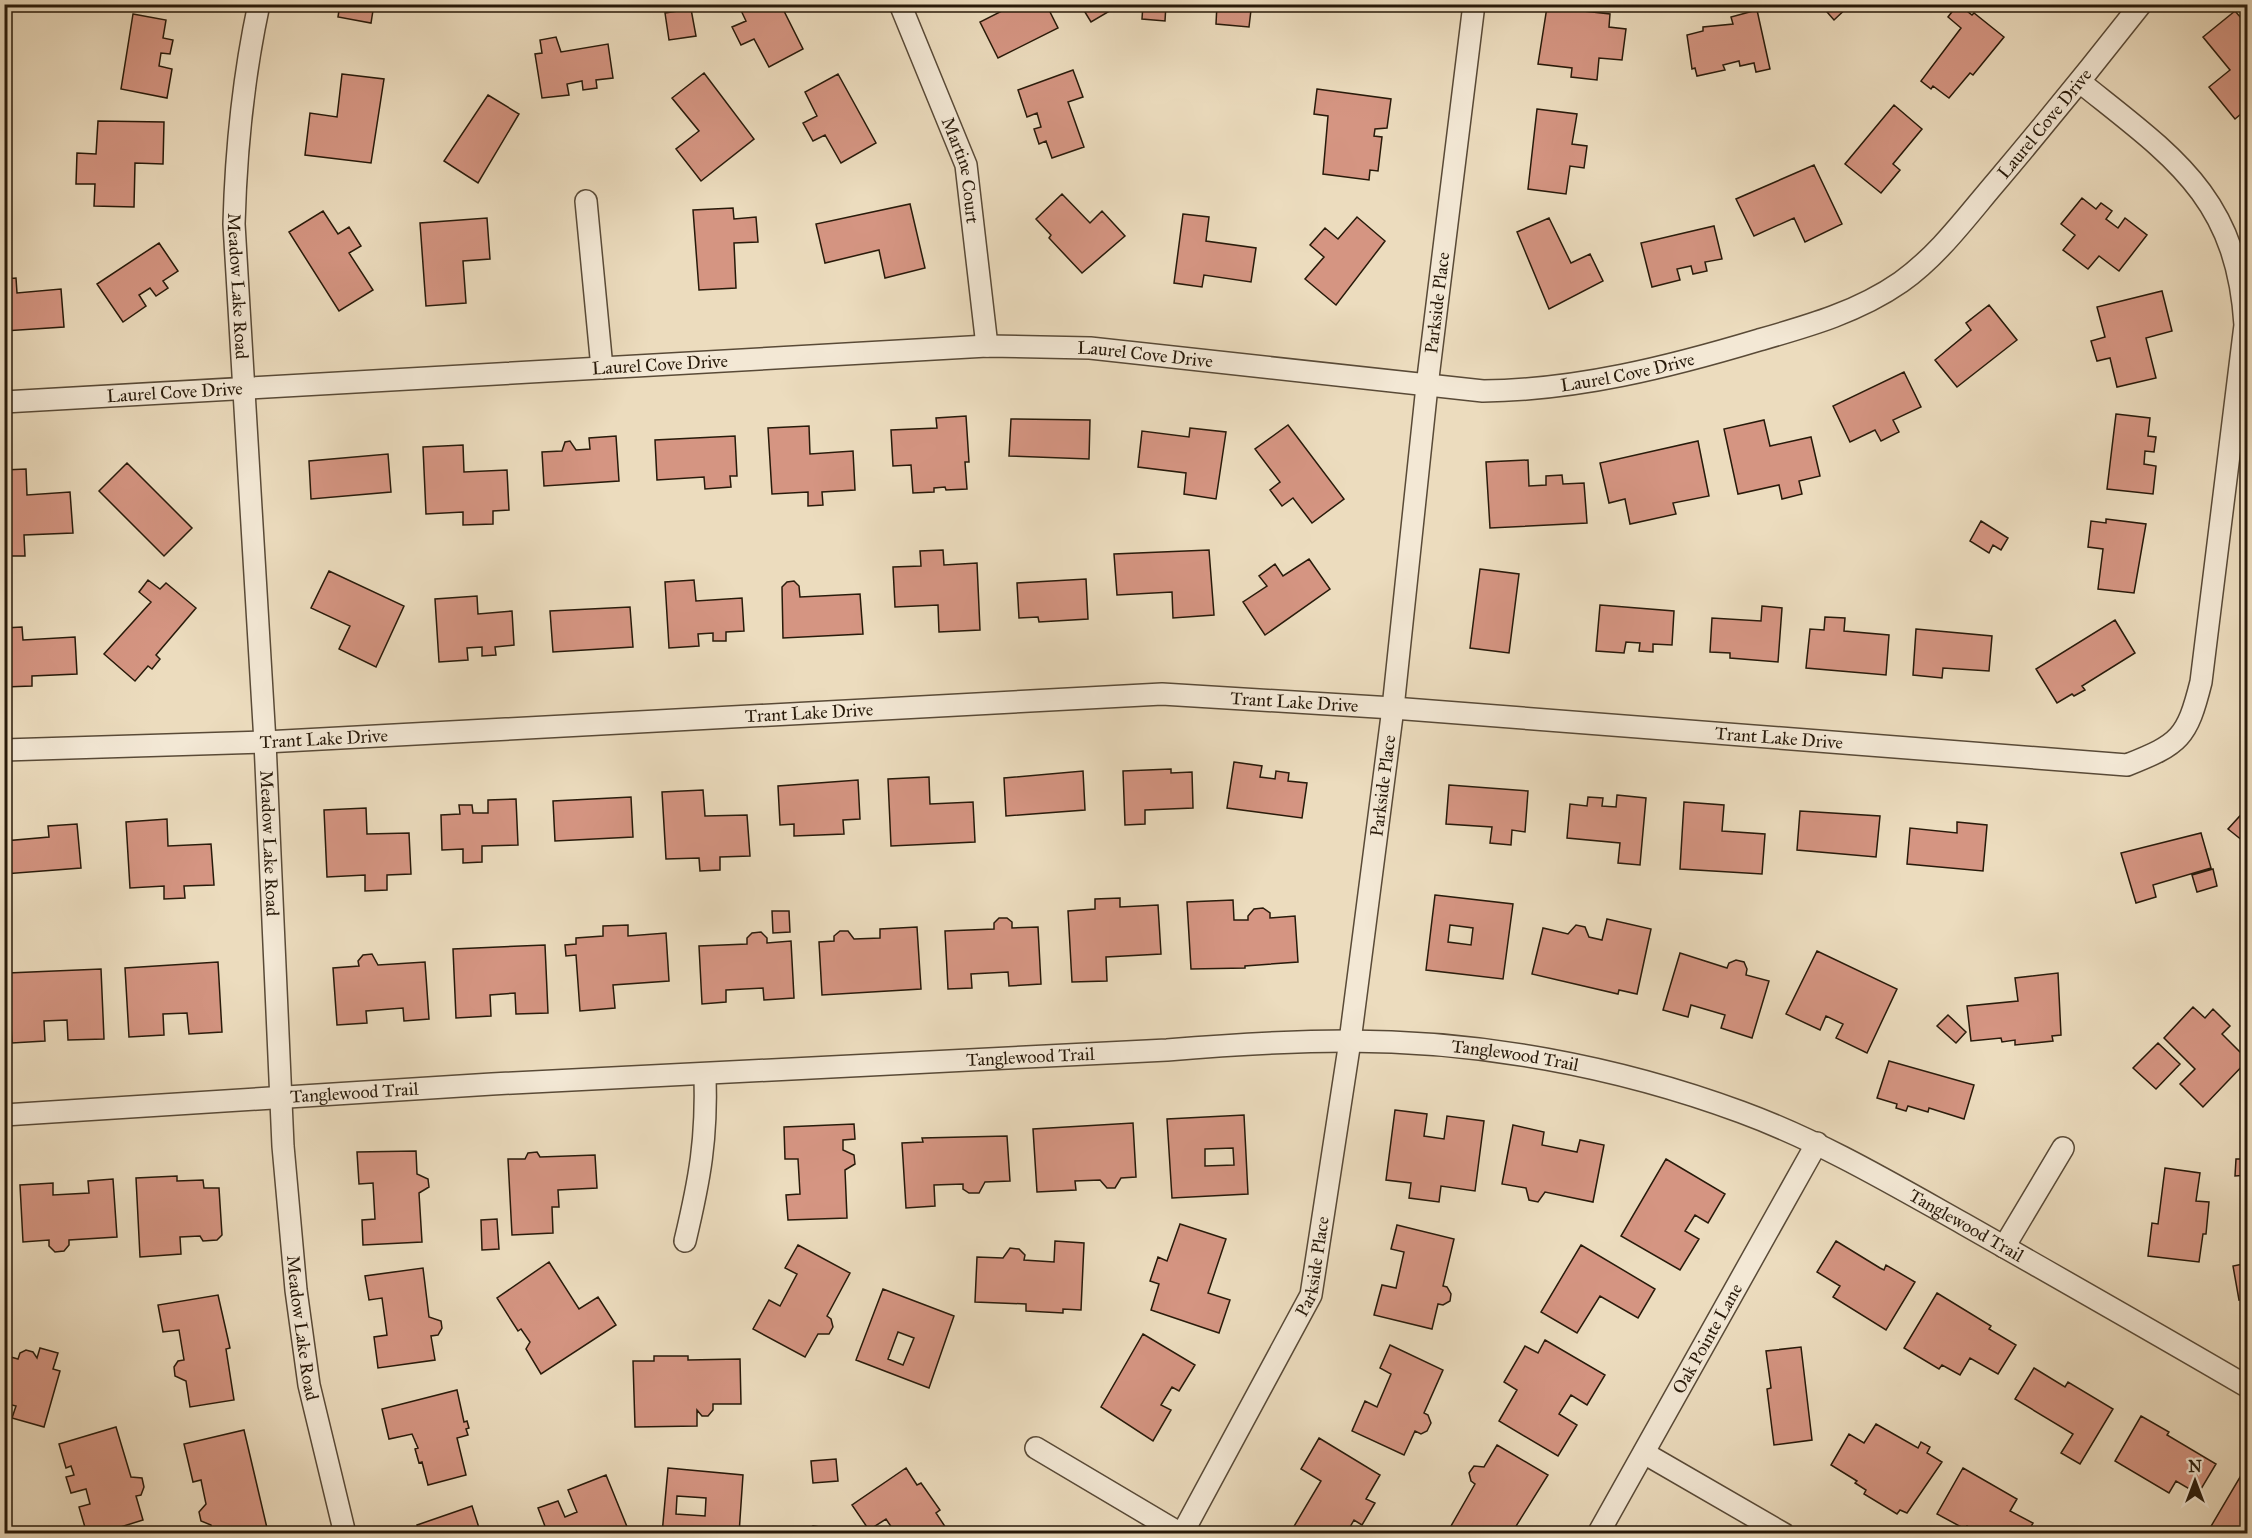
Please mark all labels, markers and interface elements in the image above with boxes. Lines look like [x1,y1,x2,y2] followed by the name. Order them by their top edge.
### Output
[1993,64,2096,183] street label: Laurel Cove Drive
[937,114,984,225] street label: Martine Court
[223,213,253,360] street label: Meadow Lake Road
[1420,251,1454,355] street label: Parkside Place
[1077,337,1214,372] street label: Laurel Cove Drive
[1559,348,1697,396] street label: Laurel Cove Drive
[591,350,729,379] street label: Laurel Cove Drive
[106,377,243,407] street label: Laurel Cove Drive
[1230,687,1359,717] street label: Trant Lake Drive
[744,698,874,727] street label: Trant Lake Drive
[1714,722,1844,754] street label: Trant Lake Drive
[259,724,388,753] street label: Trant Lake Drive
[1366,734,1400,838] street label: Parkside Place
[255,770,284,917] street label: Meadow Lake Road
[1450,1035,1581,1076] street label: Tanglewood Trail
[966,1043,1095,1071] street label: Tanglewood Trail
[289,1078,419,1108] street label: Tanglewood Trail
[1905,1184,2028,1267] street label: Tanglewood Trail
[1291,1215,1334,1320] street label: Parkside Place
[282,1254,323,1403] street label: Meadow Lake Road
[1668,1279,1747,1398] street label: Oak Pointe Lane
[2165,1451,2225,1511] north arrow
[2188,1457,2202,1476] text: N

